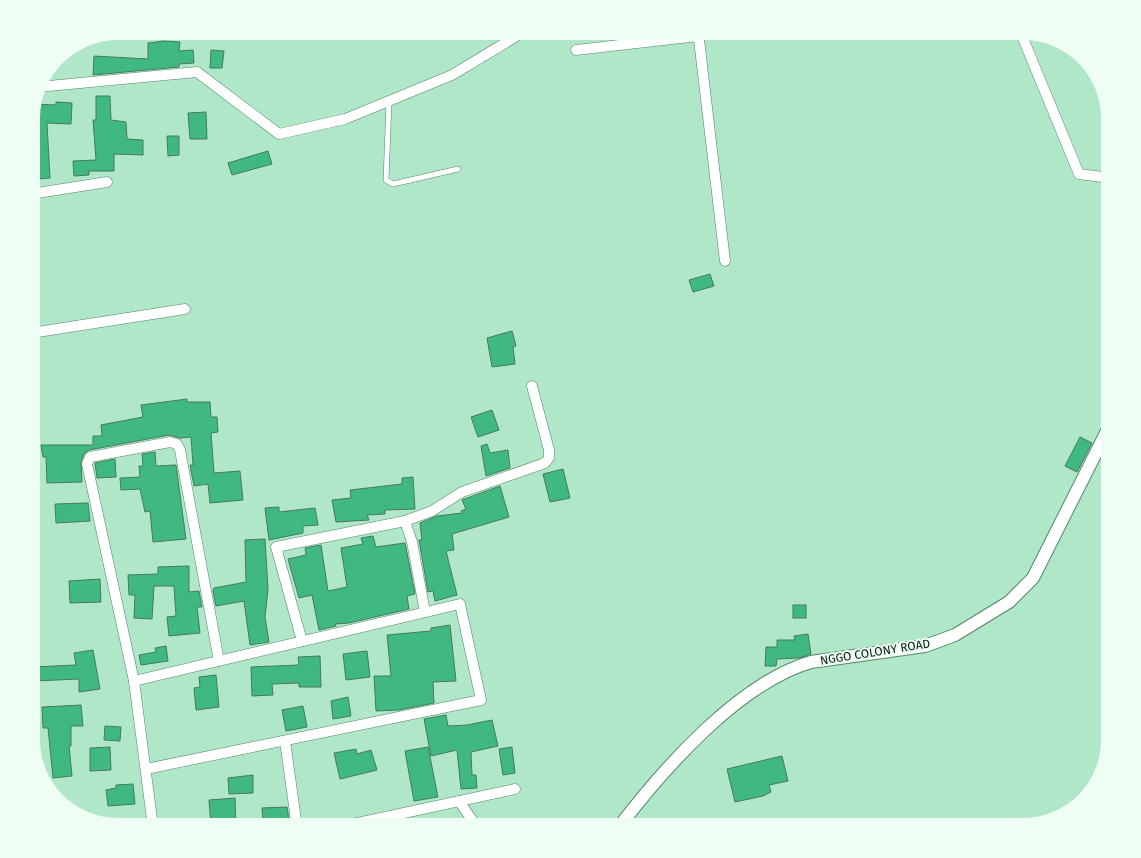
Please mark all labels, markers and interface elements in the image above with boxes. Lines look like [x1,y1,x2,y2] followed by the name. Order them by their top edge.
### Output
[819,636,931,668] street label: NGGO COLONY ROAD

